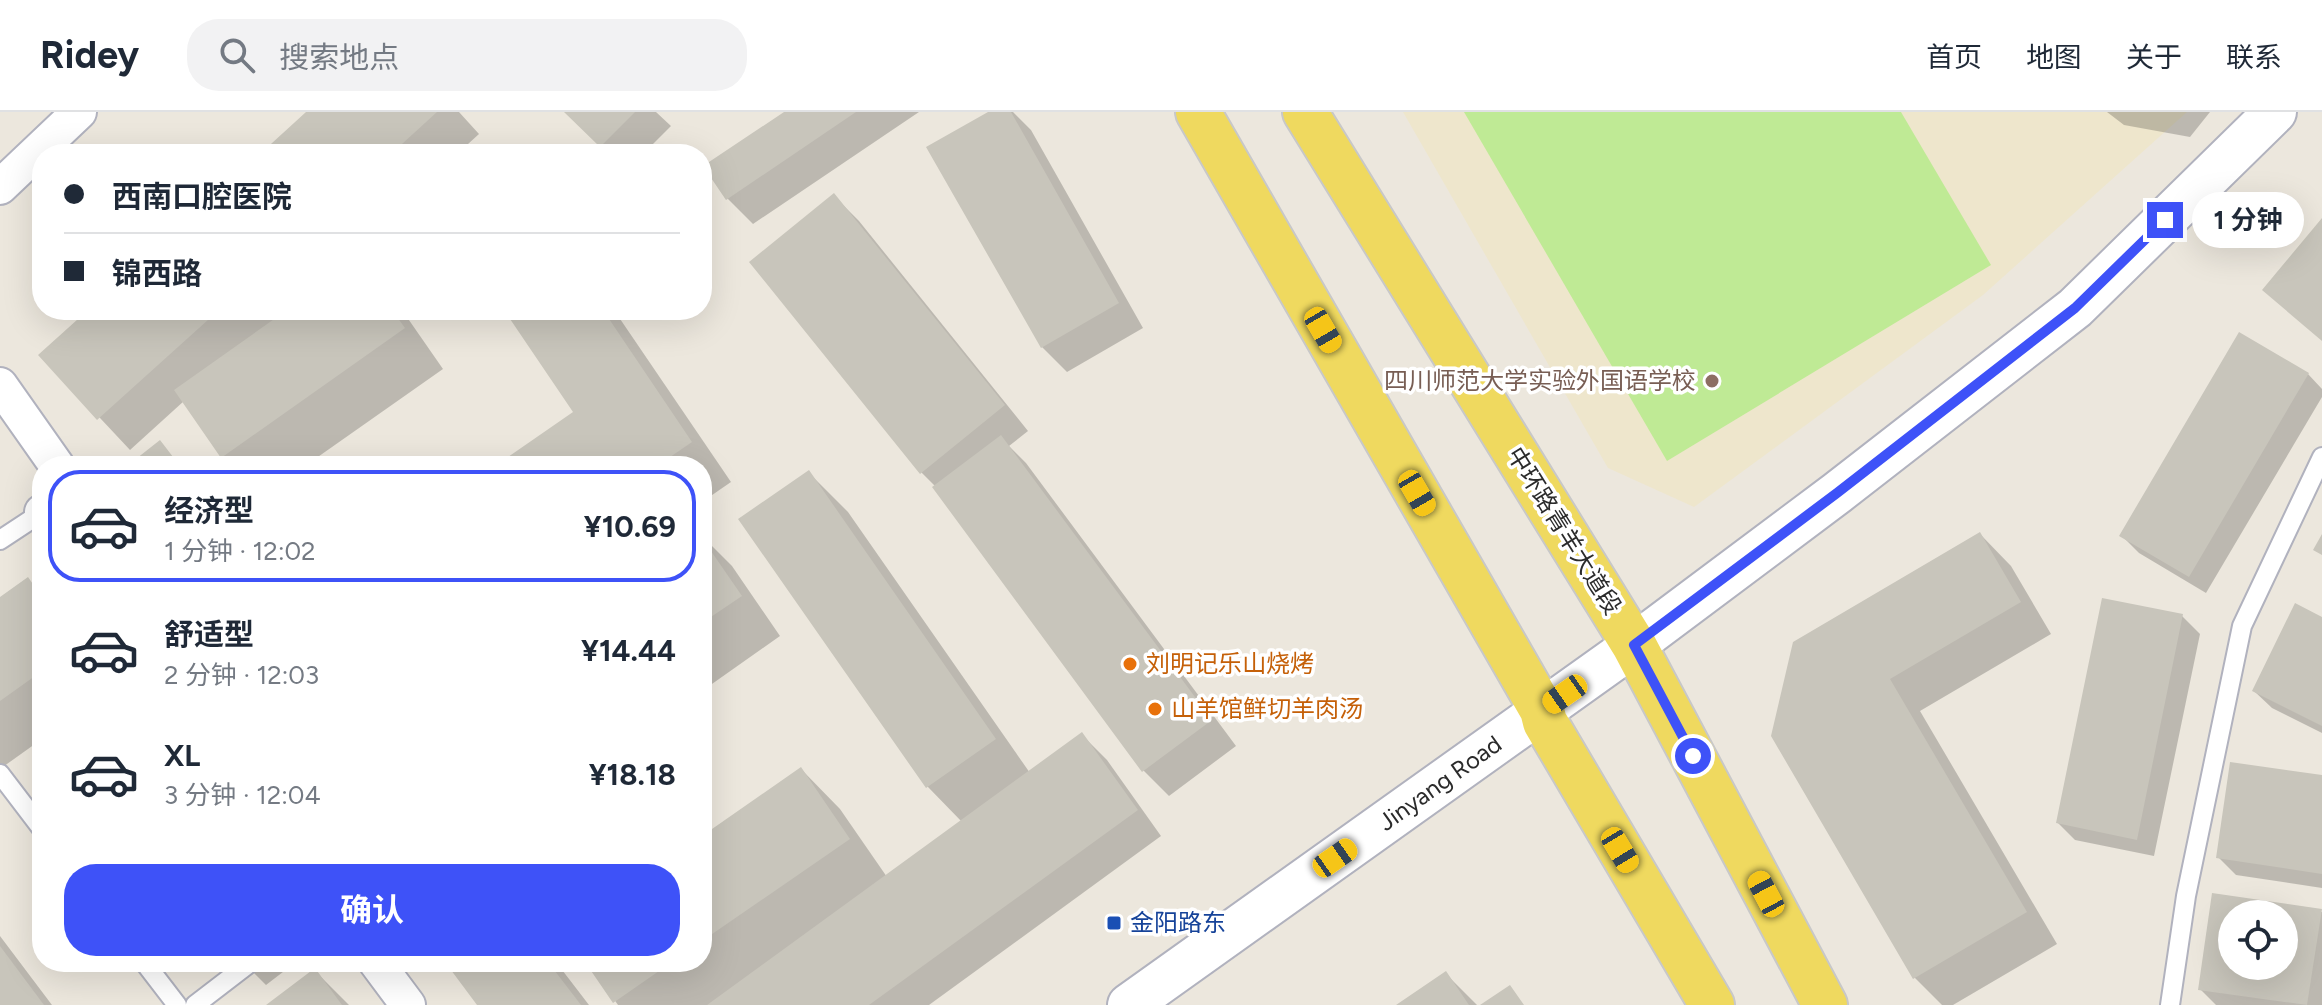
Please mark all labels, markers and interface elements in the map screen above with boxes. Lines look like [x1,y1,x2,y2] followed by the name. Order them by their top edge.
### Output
[187,19,747,91] search box
[40,32,139,78] text: Ridey
[215,33,259,77] icon: search
[279,39,399,76] text: 搜索地点
[1926,40,1982,74] text: 首页
[2026,40,2082,74] text: 地图
[2126,40,2182,74] text: 关于
[2226,40,2282,74] text: 联系
[112,178,292,215] text: 西南口腔医院
[2193,192,2305,248] callout: 1 分钟
[2147,202,2183,238] route end
[2213,204,2283,236] text: 1 分钟
[112,255,202,292] text: 锦西路
[1301,303,1345,357] car
[1384,366,1696,395] place label: 四川师范大学实验外国语学校
[1703,372,1721,390] marker: 四川师范大学实验外国语学校
[1501,442,1628,620] street label: 中环路青羊大道段
[1395,466,1439,520] car
[68,490,140,562] icon: car
[164,492,254,529] text: 经济型
[584,508,676,545] text: ¥10.69
[164,535,316,567] text: 1 分钟 · 12:02
[68,614,140,686] icon: car
[164,616,254,653] text: 舒适型
[581,632,676,669] text: ¥14.44
[1146,649,1314,678] place label: 刘明记乐山烧烤
[1121,655,1139,673] marker: 刘明记乐山烧烤
[164,659,319,691] text: 2 分钟 · 12:03
[1538,670,1592,718] car
[1171,694,1363,723] place label: 山羊馆鲜切羊肉汤
[1146,700,1164,718] marker: 山羊馆鲜切羊肉汤
[1373,729,1507,837] street label: Jinyang Road
[164,737,200,774] text: XL
[68,738,140,810] icon: car
[1675,738,1711,774] route start
[589,756,676,793] text: ¥18.18
[164,779,321,811] text: 3 分钟 · 12:04
[1597,823,1643,877] car
[1308,834,1362,882] car
[64,864,680,956] button: 确认
[1744,867,1788,921] car
[2218,900,2298,980] map controls
[2218,900,2298,980] button: locate
[1130,908,1226,937] place label: 金阳路东
[1105,914,1123,932] marker: 金阳路东

